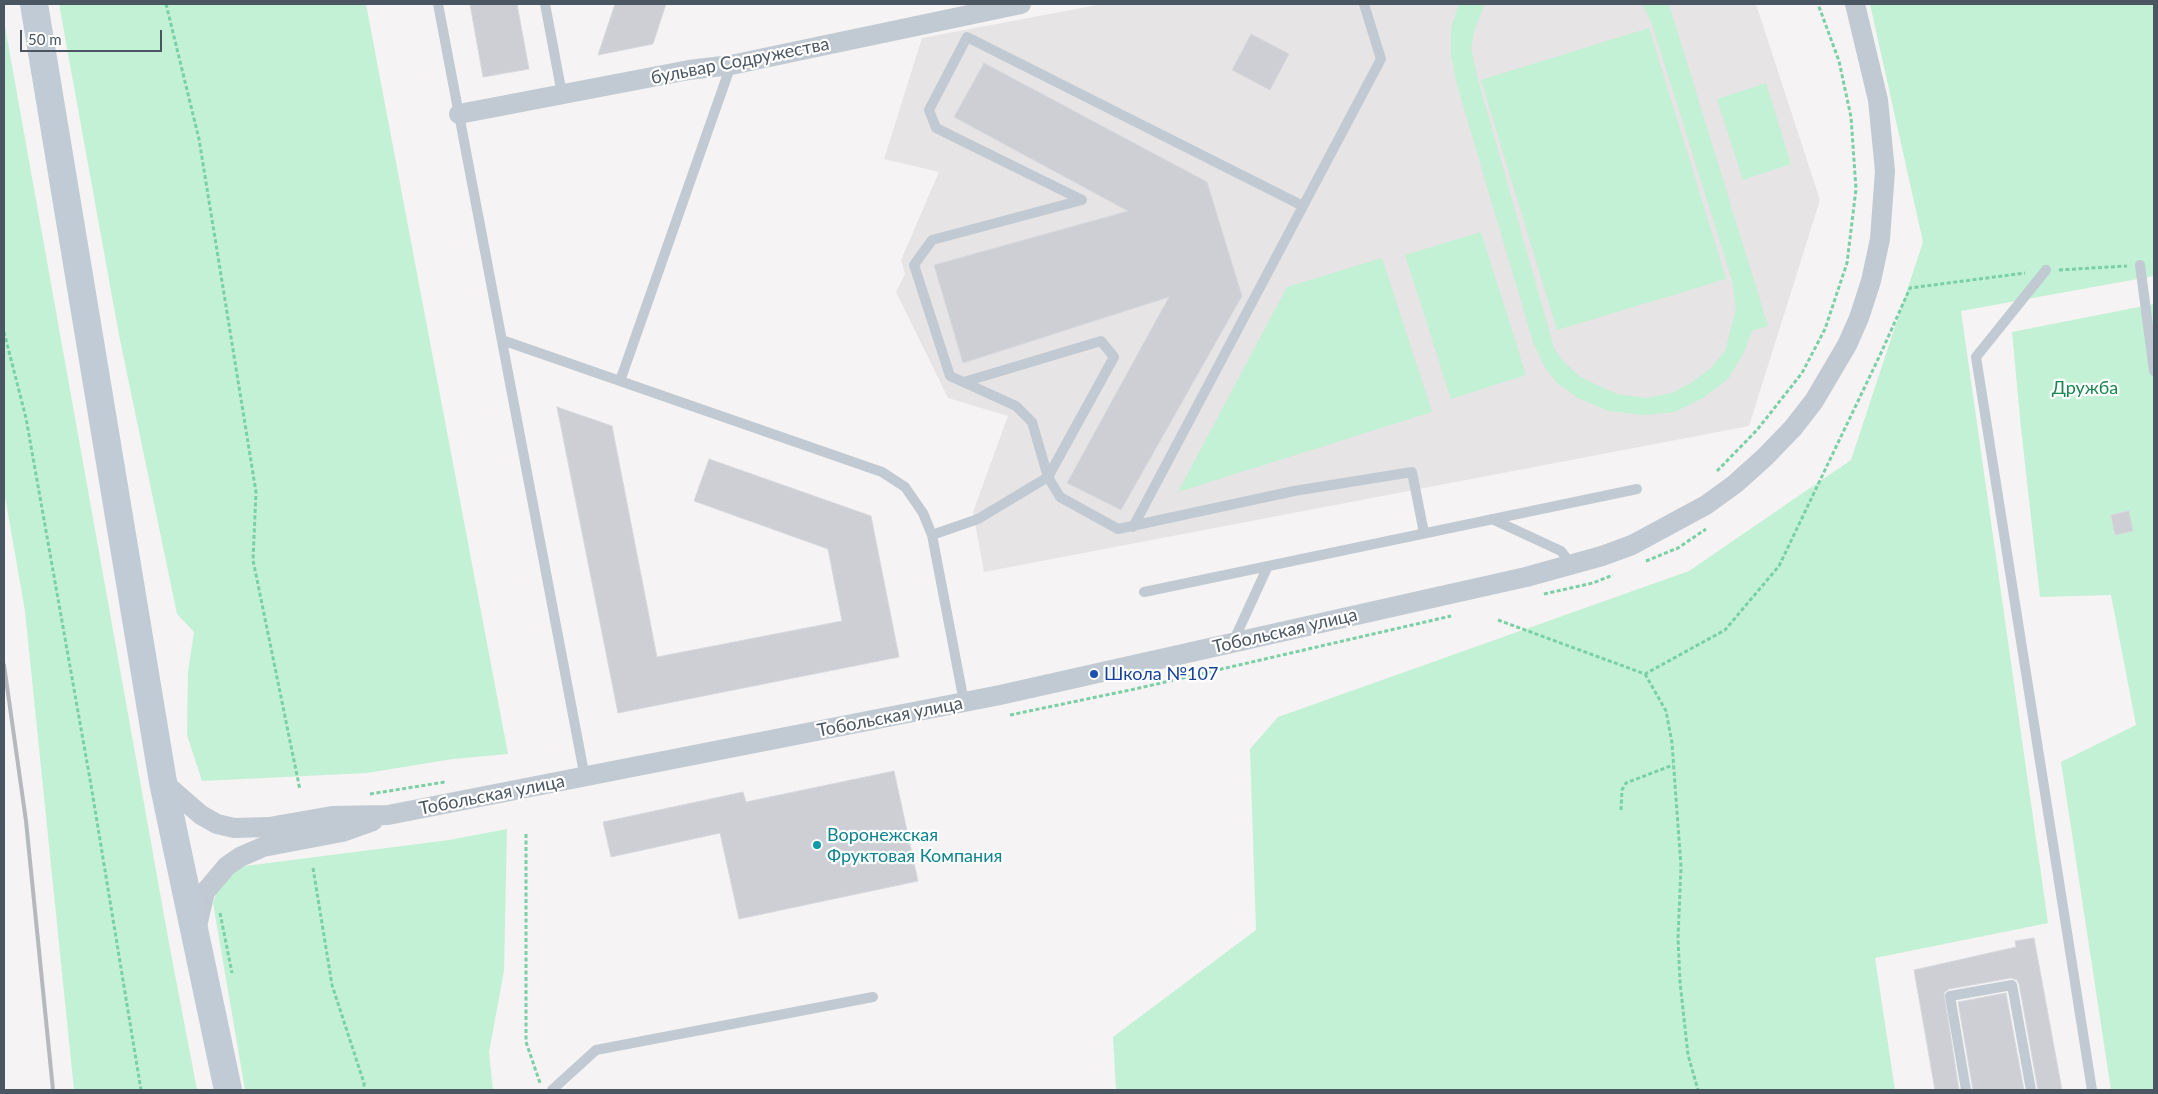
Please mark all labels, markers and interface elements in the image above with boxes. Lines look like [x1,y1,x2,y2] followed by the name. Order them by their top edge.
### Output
[22,20,165,52] scale bar
[28,30,62,48] text: 50 m
[649,33,831,89] street label: бульвар Содружества
[2052,377,2118,399] park label: Дружба
[1211,604,1359,658] street label: Тобольская улица
[1104,663,1218,685] place label: Школа №107
[1088,668,1100,680] marker: Школа №107
[815,692,965,742] street label: Тобольская улица
[417,770,567,820] street label: Тобольская улица
[827,824,1002,866] place label: Воронежская Фруктовая Компания
[811,839,823,851] marker: Воронежская Фруктовая Компания

